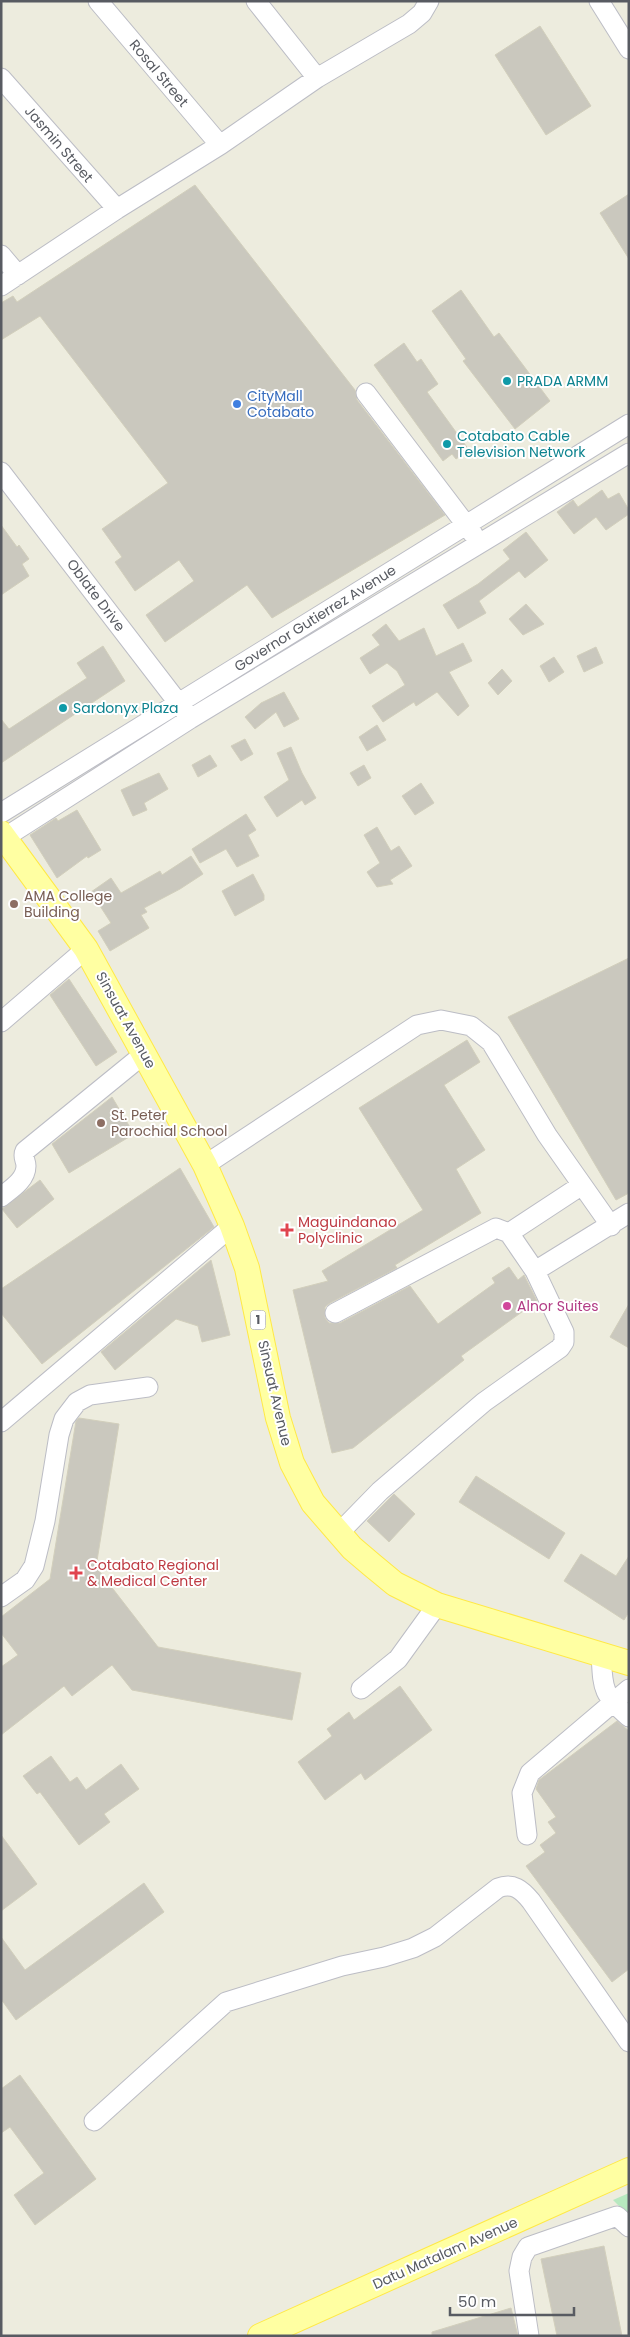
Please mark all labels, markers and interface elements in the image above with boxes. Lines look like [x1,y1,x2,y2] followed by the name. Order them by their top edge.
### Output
[125,35,193,111] street label: Rosal Street
[20,101,98,187] street label: Jasmin Street
[517,371,608,391] place label: PRADA ARMM
[501,375,513,387] marker: PRADA ARMM
[247,386,314,422] place label: CityMall Cotabato
[231,398,243,410] marker: CityMall Cotabato
[457,426,586,462] place label: Cotabato Cable Television Network
[441,438,453,450] marker: Cotabato Cable Television Network
[62,555,130,636] street label: Oblate Drive
[230,560,400,676] street label: Governor Gutierrez Avenue
[73,698,178,718] place label: Sardonyx Plaza
[57,702,69,714] marker: Sardonyx Plaza
[24,886,112,922] place label: AMA College Building
[8,898,20,910] marker: AMA College Building
[91,968,161,1072] street label: Sinsuat Avenue
[111,1105,227,1141] place label: St. Peter Parochial School
[95,1117,107,1129] marker: St. Peter Parochial School
[298,1212,397,1248] place label: Maguindanao Polyclinic
[280,1223,294,1237] marker: Maguindanao Polyclinic
[517,1296,598,1316] place label: Alnor Suites
[501,1300,513,1312] marker: Alnor Suites
[250,1310,266,1330] road number: 1
[253,1338,297,1448] street label: Sinsuat Avenue
[87,1555,219,1591] place label: Cotabato Regional & Medical Center
[69,1566,83,1580] marker: Cotabato Regional & Medical Center
[369,2212,521,2294] street label: Datu Matalam Avenue
[450,2284,574,2316] scale bar
[458,2291,496,2312] text: 50 m

